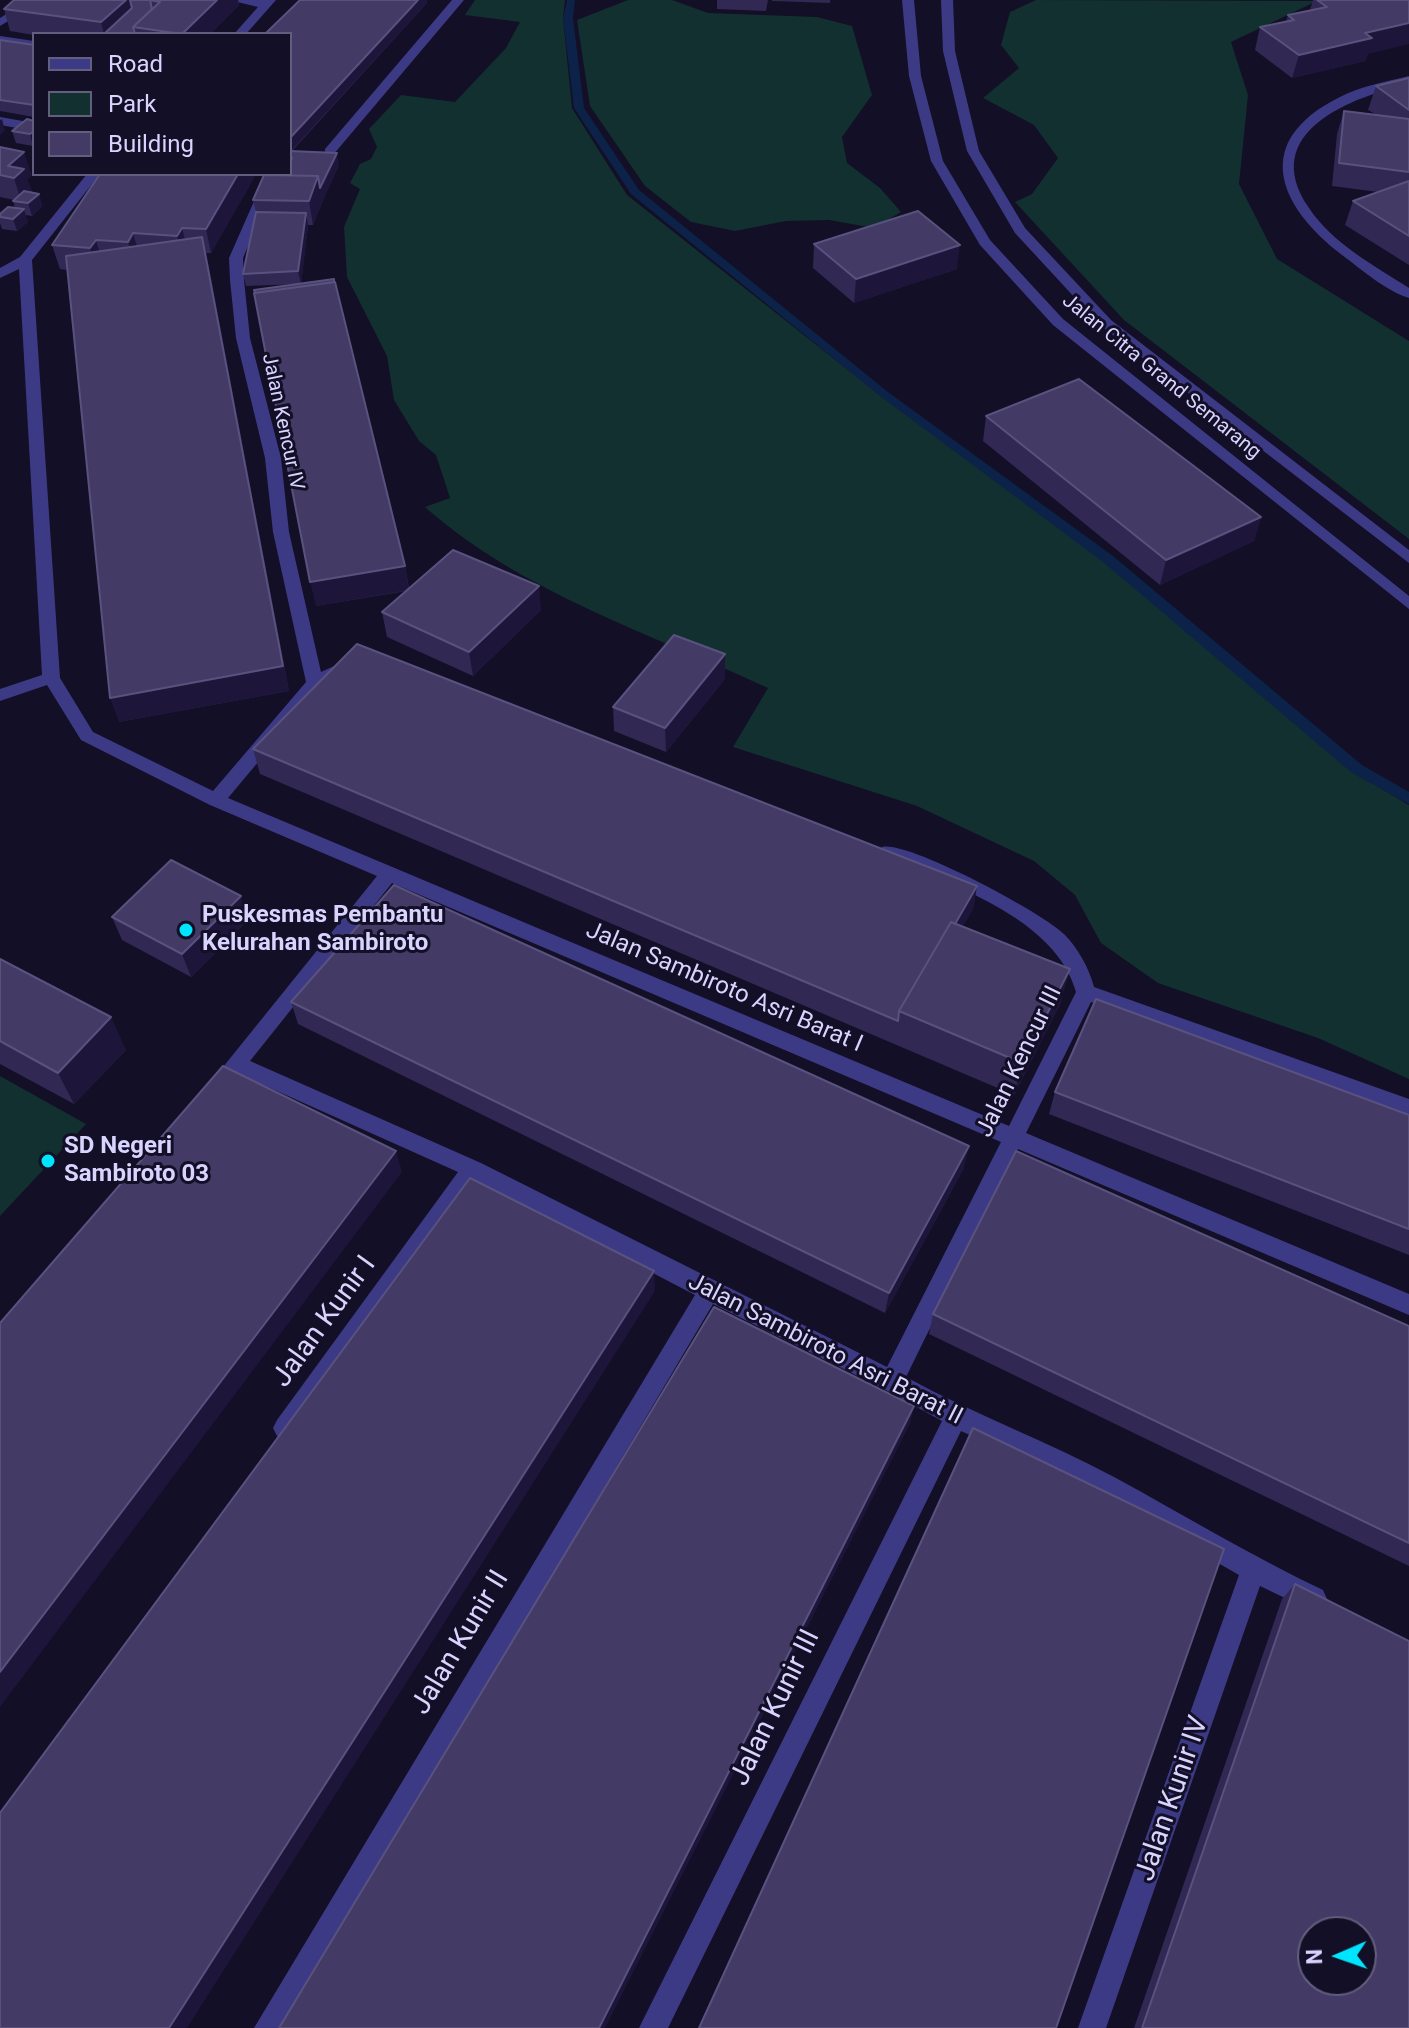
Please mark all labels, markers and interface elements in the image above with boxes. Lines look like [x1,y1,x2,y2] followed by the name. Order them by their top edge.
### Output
[32,32,292,176] legend
[108,50,163,78] text: Road
[108,90,156,118] text: Park
[108,130,194,158] text: Building
[1057,289,1265,465] street label: Jalan Citra Grand Semarang
[256,352,308,492] street label: Jalan Kencur IV
[202,902,443,958] place label: Puskesmas Pembantu Kelurahan Sambiroto
[581,917,867,1059] street label: Jalan Sambiroto Asri Barat I
[177,921,195,939] marker: Puskesmas Pembantu Kelurahan Sambiroto
[971,982,1069,1142] street label: Jalan Kencur III
[64,1133,209,1189] place label: SD Negeri Sambiroto 03
[39,1152,57,1170] marker: SD Negeri Sambiroto 03
[266,1250,384,1394] street label: Jalan Kunir I
[683,1268,967,1432] street label: Jalan Sambiroto Asri Barat II
[405,1565,517,1721] street label: Jalan Kunir II
[724,1625,828,1791] street label: Jalan Kunir III
[1129,1712,1217,1886] street label: Jalan Kunir IV
[1297,1916,1377,1996] north arrow
[1302,1949,1327,1965] text: N

